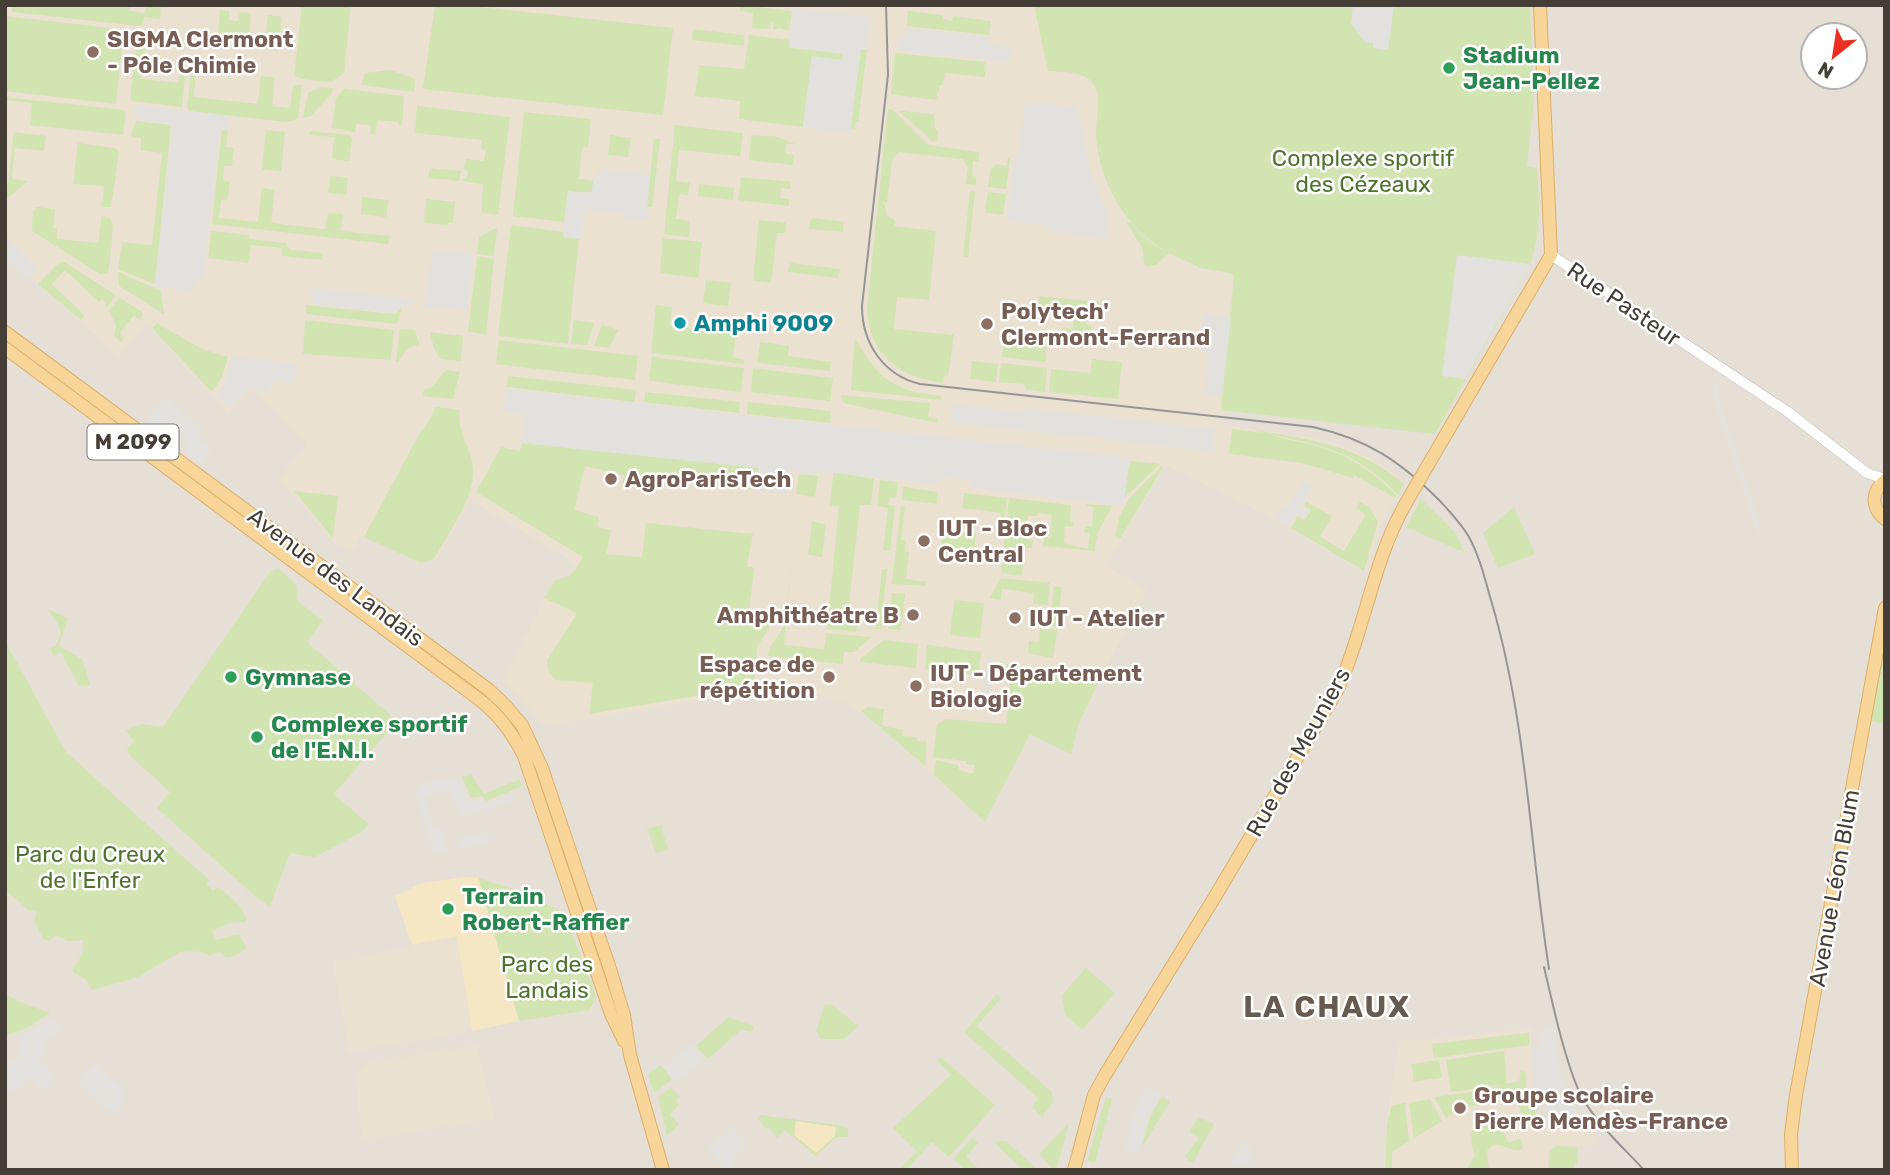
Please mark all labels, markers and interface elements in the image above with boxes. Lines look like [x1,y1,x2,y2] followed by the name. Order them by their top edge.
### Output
[1799,21,1869,91] north arrow
[107,25,294,79] place label: SIGMA Clermont - Pôle Chimie
[1463,41,1600,95] place label: Stadium Jean-Pellez
[85,44,101,60] marker: SIGMA Clermont - Pôle Chimie
[1814,57,1837,84] text: N
[1441,60,1457,76] marker: Stadium Jean-Pellez
[1272,144,1454,198] park label: Complexe sportif des Cézeaux
[1562,256,1686,352] street label: Rue Pasteur
[1001,297,1210,351] place label: Polytech' Clermont-Ferrand
[694,309,833,337] place label: Amphi 9009
[672,315,688,331] marker: Amphi 9009
[979,316,995,332] marker: Polytech' Clermont-Ferrand
[88,424,178,460] road number: M 2099
[625,465,792,493] place label: AgroParisTech
[603,471,619,487] marker: AgroParisTech
[242,502,430,652] street label: Avenue des Landais
[938,514,1047,568] place label: IUT - Bloc Central
[916,533,932,549] marker: IUT - Bloc Central
[717,601,899,629] place label: Amphithéatre B
[1029,604,1165,632] place label: IUT - Atelier
[905,607,921,623] marker: Amphithéatre B
[1007,610,1023,626] marker: IUT - Atelier
[699,650,815,704] place label: Espace de répétition
[930,659,1142,713] place label: IUT - Département Biologie
[1240,662,1356,842] street label: Rue des Meuniers
[245,663,351,691] place label: Gymnase
[223,669,239,685] marker: Gymnase
[821,669,837,685] marker: Espace de répétition
[908,678,924,694] marker: IUT - Département Biologie
[271,710,468,764] place label: Complexe sportif de l'E.N.I.
[249,729,265,745] marker: Complexe sportif de l'E.N.I.
[1803,787,1865,989] street label: Avenue Léon Blum
[15,840,165,894] park label: Parc du Creux de l'Enfer
[462,882,630,936] place label: Terrain Robert-Raffier
[440,901,456,917] marker: Terrain Robert-Raffier
[501,950,593,1004] park label: Parc des Landais
[1243,989,1411,1025] district label: LA CHAUX
[1474,1081,1728,1135] place label: Groupe scolaire Pierre Mendès-France
[1452,1100,1468,1116] marker: Groupe scolaire Pierre Mendès-France

